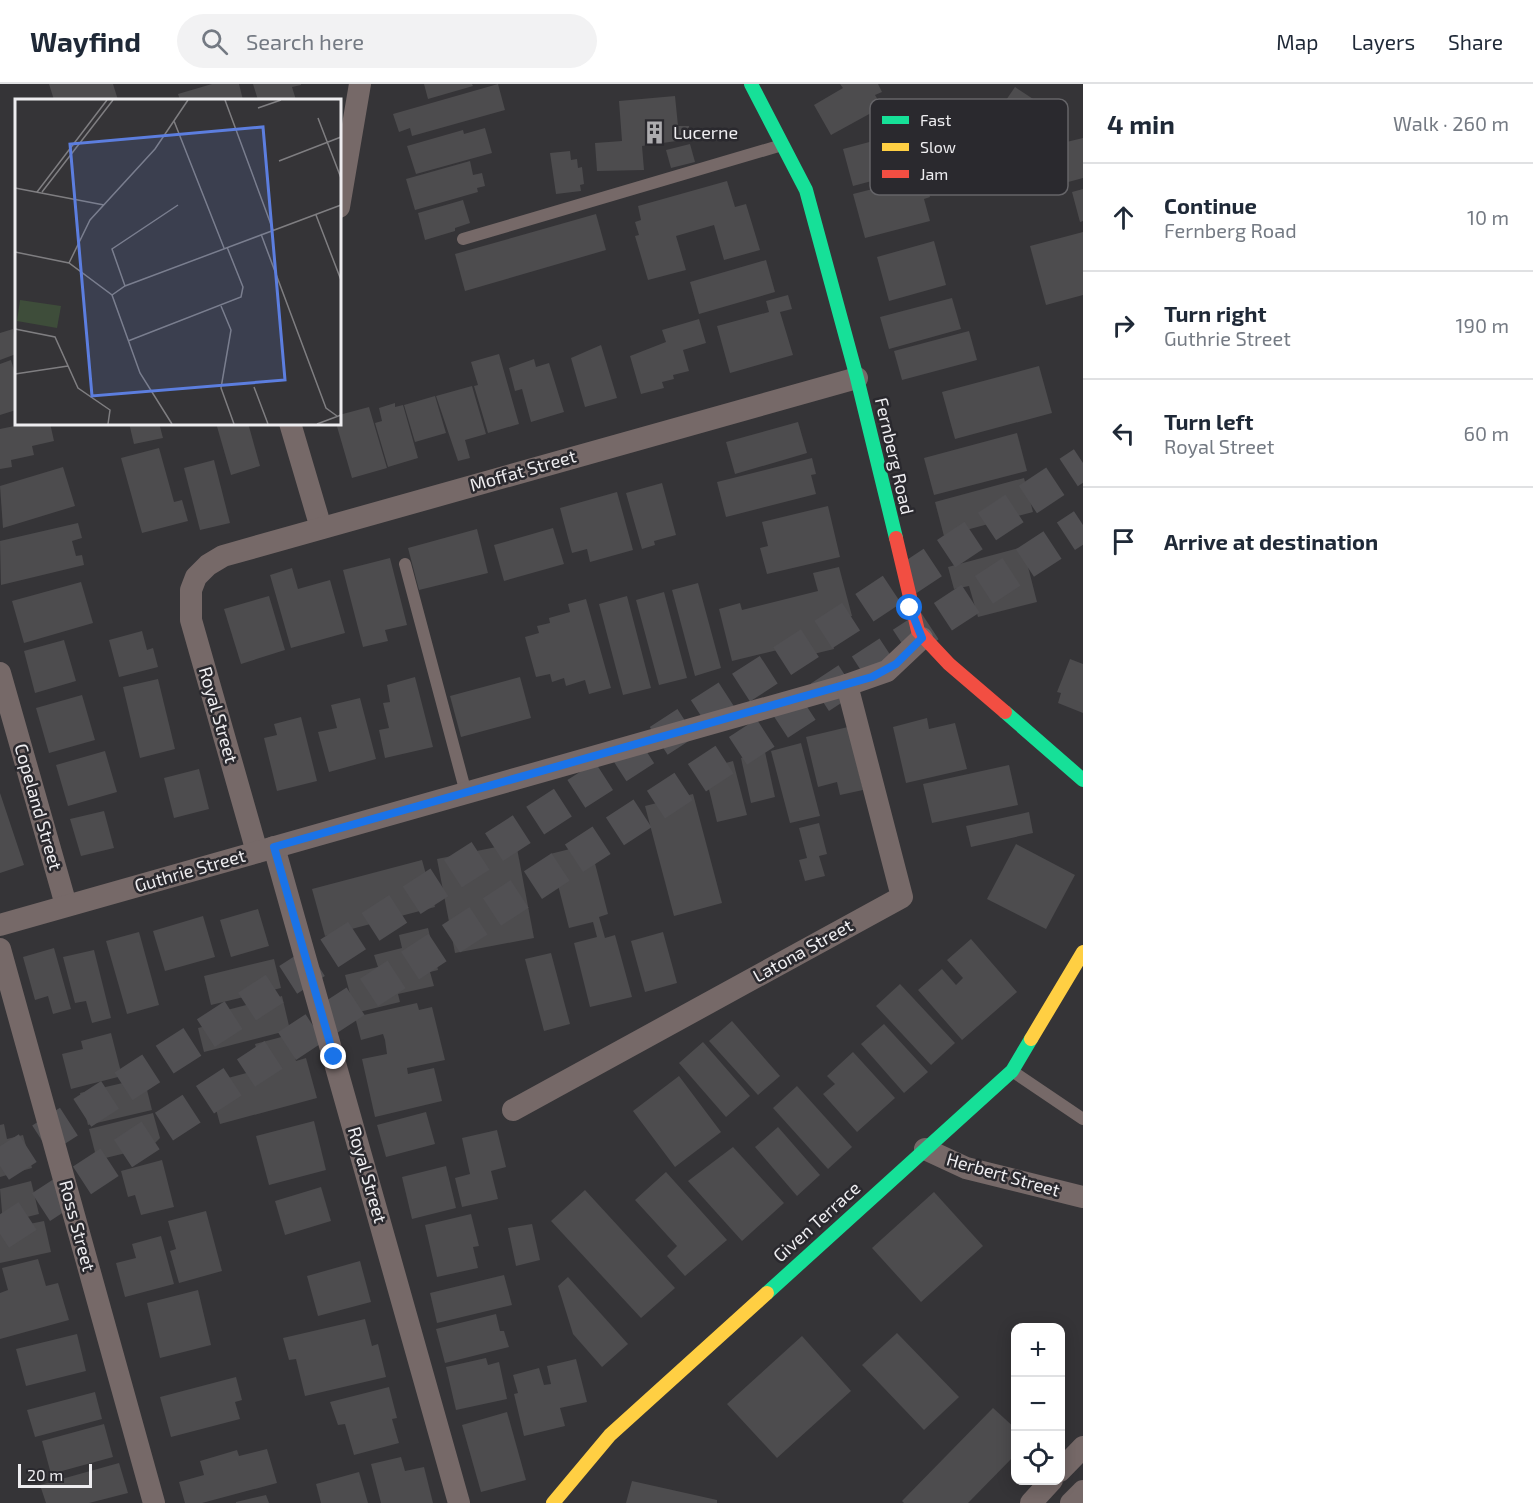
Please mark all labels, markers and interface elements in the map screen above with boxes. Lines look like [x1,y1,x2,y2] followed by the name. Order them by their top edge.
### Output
[177,14,597,68] search box
[30,24,141,58] text: Wayfind
[198,25,231,58] icon: search
[246,28,364,54] text: Search here
[1276,29,1318,54] text: Map
[1351,29,1415,54] text: Layers
[1448,29,1503,54] text: Share
[15,99,340,424] inset map
[870,99,1068,195] legend
[1107,108,1175,139] text: 4 min
[920,110,951,129] text: Fast
[1393,111,1509,135] text: Walk · 260 m
[642,120,668,146] building icon: Lucerne
[673,121,738,143] place label: Lucerne
[920,137,956,156] text: Slow
[920,164,948,183] text: Jam
[1164,192,1257,218] text: Continue
[1107,201,1140,234] icon: ahead
[1467,205,1509,229] text: 10 m
[1164,218,1297,242] text: Fernberg Road
[1164,300,1266,326] text: Turn right
[1107,309,1140,342] icon: right
[1456,313,1509,337] text: 190 m
[1164,326,1291,350] text: Guthrie Street
[871,395,919,516] street label: Fernberg Road
[1164,408,1253,434] text: Turn left
[1107,417,1140,450] icon: left
[1464,421,1509,445] text: 60 m
[1164,434,1274,458] text: Royal Street
[467,444,579,496] street label: Moffat Street
[1107,525,1140,558] icon: arrive
[1164,528,1378,554] text: Arrive at destination
[896,594,922,620] route start
[195,664,243,766] street label: Royal Street
[10,741,68,873] street label: Copeland Street
[132,844,248,896] street label: Guthrie Street
[749,914,856,987] street label: Latona Street
[320,1043,346,1069] route end
[344,1124,392,1226] street label: Royal Street
[944,1147,1063,1201] street label: Herbert Street
[768,1176,864,1266] street label: Given Terrace
[55,1178,101,1274] street label: Ross Street
[1011,1323,1065,1485] map controls
[1011,1323,1065,1377] button: +
[1011,1377,1065,1431] button: −
[1011,1431,1065,1485] button: locate
[18,1461,92,1488] scale bar
[27,1465,63,1484] text: 20 m

